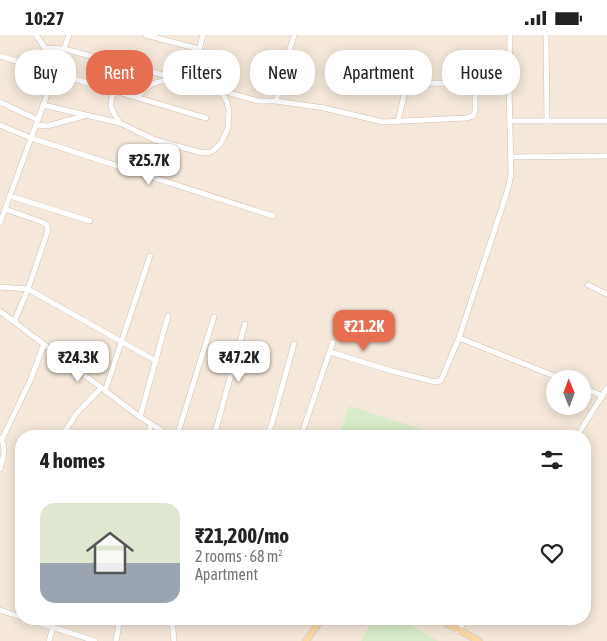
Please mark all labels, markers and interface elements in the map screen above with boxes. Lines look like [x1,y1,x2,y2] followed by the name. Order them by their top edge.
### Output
[25,7,64,29] text: 10:27
[15,50,76,95] chip: Buy
[86,50,153,95] chip: Rent
[163,50,240,95] chip: Filters
[250,50,315,95] chip: New
[325,50,432,95] chip: Apartment
[442,50,520,95] chip: House
[108,143,190,186] pin: ₹25.7K
[129,151,169,169] text: ₹25.7K
[323,309,405,352] pin: ₹21.2K
[344,317,384,335] text: ₹21.2K
[37,341,119,383] pin: ₹24.3K
[198,341,280,383] pin: ₹47.2K
[58,348,98,366] text: ₹24.3K
[219,348,259,366] text: ₹47.2K
[546,370,591,415] north arrow
[546,370,591,415] map controls
[538,446,566,474] icon: filters
[40,448,105,472] text: 4 homes
[80,523,140,583] icon: home
[195,523,289,547] text: ₹21,200/mo
[538,539,566,567] icon: heart
[195,547,283,565] text: 2 rooms · 68 m²
[195,565,258,583] text: Apartment

